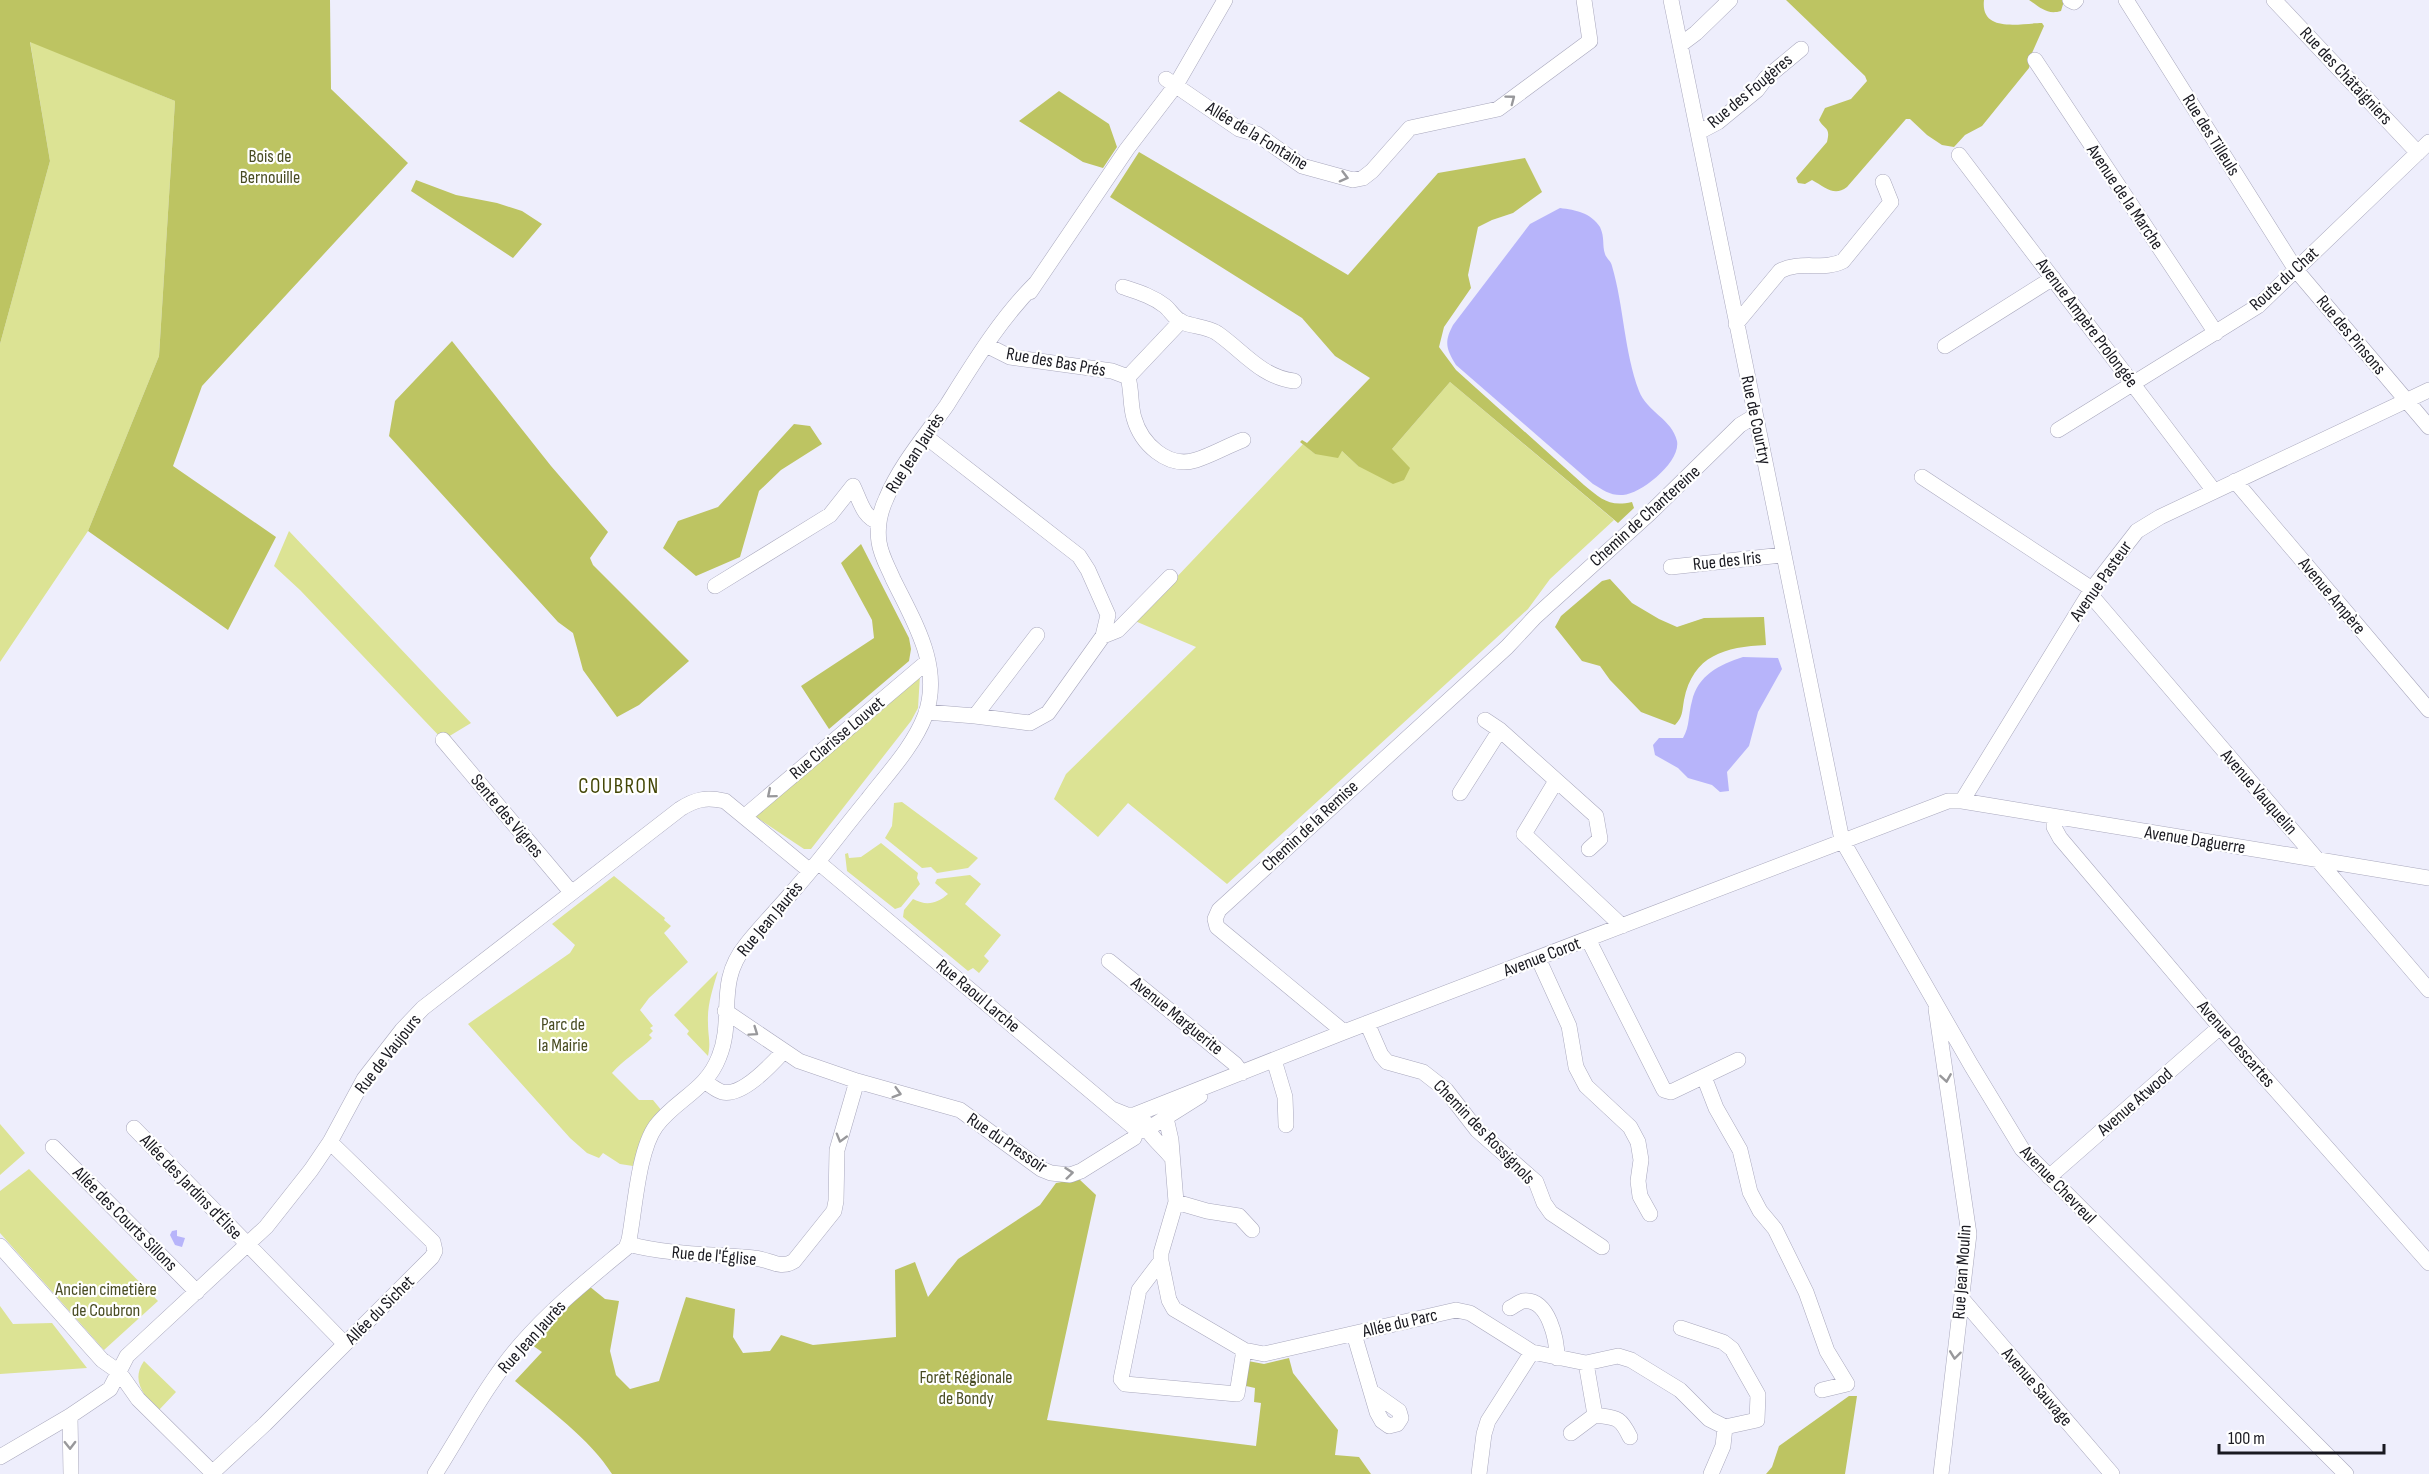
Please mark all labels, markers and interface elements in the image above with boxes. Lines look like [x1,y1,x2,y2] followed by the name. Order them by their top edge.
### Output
[2295,23,2397,129] street label: Rue des Châtaigniers
[1703,49,1797,133] street label: Rue des Fougères
[2178,90,2244,180] street label: Rue des Tilleuls
[1504,96,1515,107] one-way arrow
[1201,97,1312,175] street label: Allée de la Fontaine
[2082,140,2168,254] street label: Avenue de la Marche
[240,146,300,188] park label: Bois de Bernouille
[1338,170,1348,183] one-way arrow
[2245,242,2323,315] street label: Route du Chat
[2031,254,2142,392] street label: Avenue Ampère Prolongée
[2312,291,2390,379] street label: Rue des Pinsons
[1005,343,1107,381] street label: Rue des Bas Prés
[1736,374,1776,466] street label: Rue de Courtry
[881,409,949,497] street label: Rue Jean Jaurès
[1586,461,1704,571] street label: Chemin de Chantereine
[2065,537,2136,626] street label: Avenue Pasteur
[1692,547,1762,575] street label: Rue des Iris
[2293,553,2370,638] street label: Avenue Ampère
[785,692,889,784] street label: Rue Clarisse Louvet
[2216,744,2302,839] street label: Avenue Vauquelin
[466,770,548,862] street label: Sente des Vignes
[578,774,660,799] district label: COUBRON
[1258,776,1362,876] street label: Chemin de la Remise
[767,787,778,798] one-way arrow
[2142,822,2247,858] street label: Avenue Daguerre
[733,877,807,961] street label: Rue Jean Jaurès
[1500,933,1584,982] street label: Avenue Corot
[932,955,1024,1037] street label: Rue Raoul Larche
[1126,972,1227,1059] street label: Avenue Marguerite
[2192,996,2279,1092] street label: Avenue Descartes
[350,1010,426,1098] street label: Rue de Vaujours
[538,1014,588,1056] park label: Parc de la Mairie
[748,1025,759,1036] one-way arrow
[2092,1064,2177,1141] street label: Avenue Atwood
[1939,1073,1952,1083] one-way arrow
[1429,1075,1539,1189] street label: Chemin des Rossignols
[891,1086,902,1098] one-way arrow
[963,1109,1051,1177] street label: Rue du Pressoir
[135,1129,246,1244] street label: Allée des Jardins d'Élise
[836,1132,848,1142] one-way arrow
[2015,1141,2100,1228] street label: Avenue Chevreul
[68,1162,182,1276] street label: Allée des Courts Sillons
[1065,1167,1074,1180] one-way arrow
[1948,1224,1976,1320] street label: Rue Jean Moulin
[671,1242,757,1270] street label: Rue de l'Église
[341,1271,419,1349] street label: Allée du Sichet
[54,1279,157,1321] park label: Ancien cimetière de Coubron
[494,1296,570,1378] street label: Rue Jean Jaurès
[1360,1304,1440,1342] street label: Allée du Parc
[1997,1343,2077,1430] street label: Avenue Sauvage
[1949,1350,1962,1359] one-way arrow
[919,1367,1013,1409] park label: Forêt Régionale de Bondy
[2219,1417,2384,1455] scale bar
[2228,1428,2265,1449] text: 100 m
[64,1441,77,1450] one-way arrow

